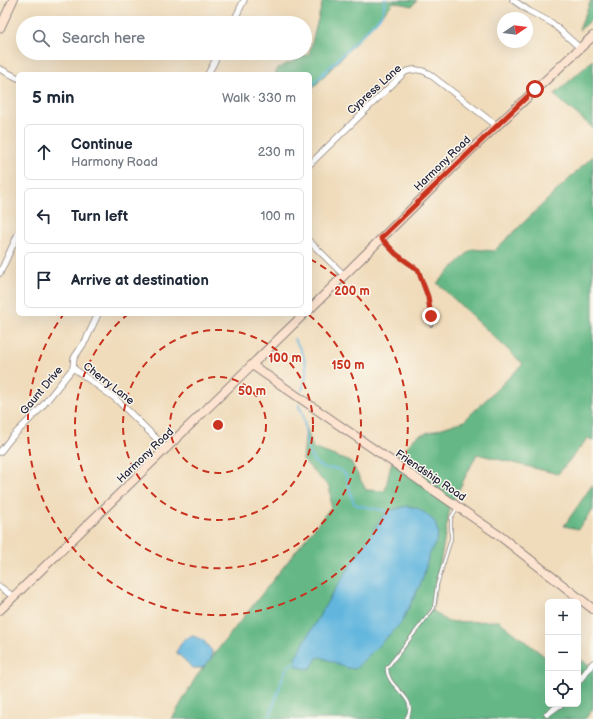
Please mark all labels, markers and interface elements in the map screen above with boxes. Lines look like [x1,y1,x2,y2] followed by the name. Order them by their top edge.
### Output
[497,12,533,48] north arrow
[16,16,312,60] search box
[30,27,52,49] icon: search
[62,29,145,48] text: Search here
[345,61,404,117] street label: Cypress Lane
[526,80,544,98] route start
[32,88,75,108] text: 5 min
[222,90,296,106] text: Walk · 330 m
[411,133,473,194] street label: Harmony Road
[71,135,133,154] text: Continue
[33,141,55,163] icon: ahead
[258,144,295,160] text: 230 m
[71,154,158,170] text: Harmony Road
[33,205,55,227] icon: left
[71,207,128,226] text: Turn left
[260,208,295,224] text: 100 m
[33,269,55,291] icon: arrive
[71,271,209,290] text: Arrive at destination
[334,284,370,299] text: 200 m
[422,307,440,325] route end
[268,351,302,366] text: 100 m
[332,358,364,373] text: 150 m
[81,359,137,408] street label: Cherry Lane
[17,363,66,417] street label: Gaunt Drive
[238,384,266,399] text: 50 m
[211,418,225,432] centre of rings
[114,425,176,486] street label: Harmony Road
[393,447,468,504] street label: Friendship Road
[545,599,581,707] map controls
[545,599,581,635] button: +
[545,635,581,671] button: −
[545,671,581,707] button: locate

